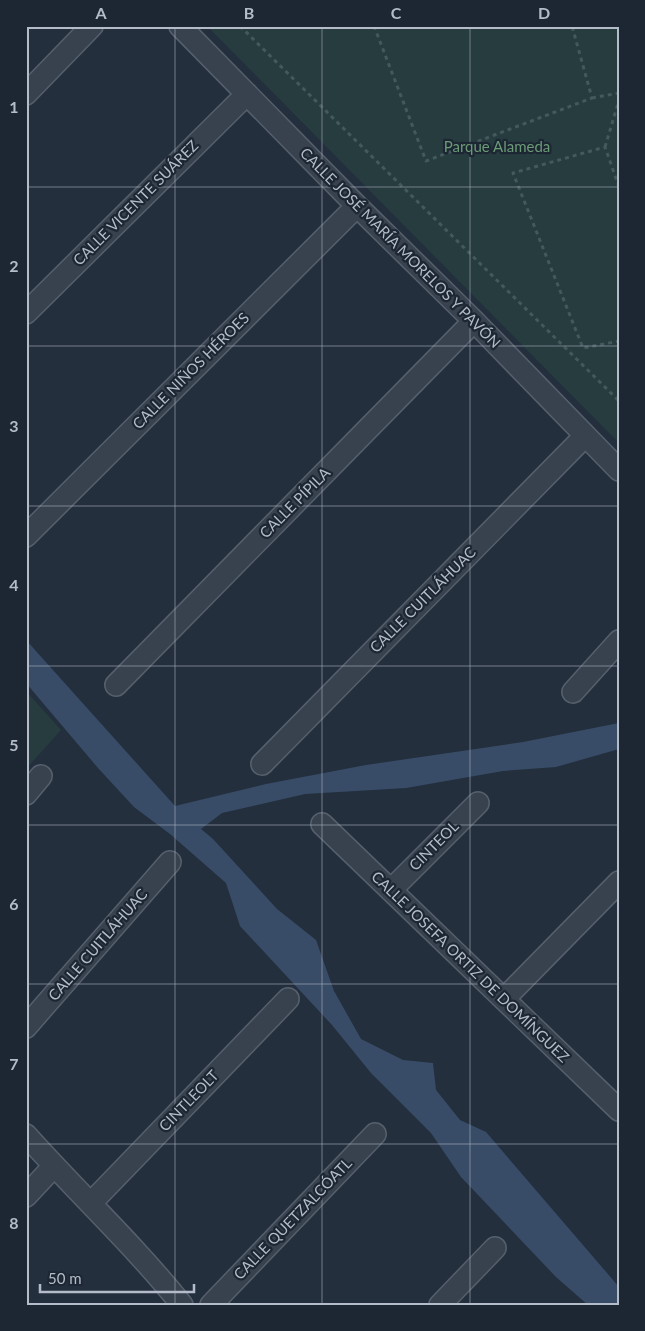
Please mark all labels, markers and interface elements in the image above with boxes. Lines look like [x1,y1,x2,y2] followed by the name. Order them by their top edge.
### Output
[94,3,107,22] text: A
[244,3,254,22] text: B
[391,3,402,22] text: C
[538,3,550,22] text: D
[9,97,19,116] text: 1
[69,136,202,269] street label: CALLE VICENTE SUÁREZ
[444,137,550,155] park label: Parque Alameda
[297,143,505,351] street label: CALLE JOSÉ MARÍA MORELOS Y PAVÓN
[9,256,19,275] text: 2
[128,308,252,432] street label: CALLE NIÑOS HÉROES
[9,416,19,435] text: 3
[255,463,334,541] street label: CALLE PÍPILA
[366,543,479,656] street label: CALLE CUITLÁHUAC
[9,575,19,594] text: 4
[9,735,19,754] text: 5
[405,817,462,874] street label: CINTEOL
[368,867,573,1066] street label: CALLE JOSEFA ORTIZ DE DOMÍNGUEZ
[44,885,151,1004] street label: CALLE CUITLÁHUAC
[9,894,19,913] text: 6
[9,1054,19,1073] text: 7
[155,1066,222,1135] street label: CINTLEOLT
[229,1153,355,1283] street label: CALLE QUETZALCÓATL
[9,1213,19,1232] text: 8
[40,1261,194,1293] scale bar
[48,1269,82,1287] text: 50 m

